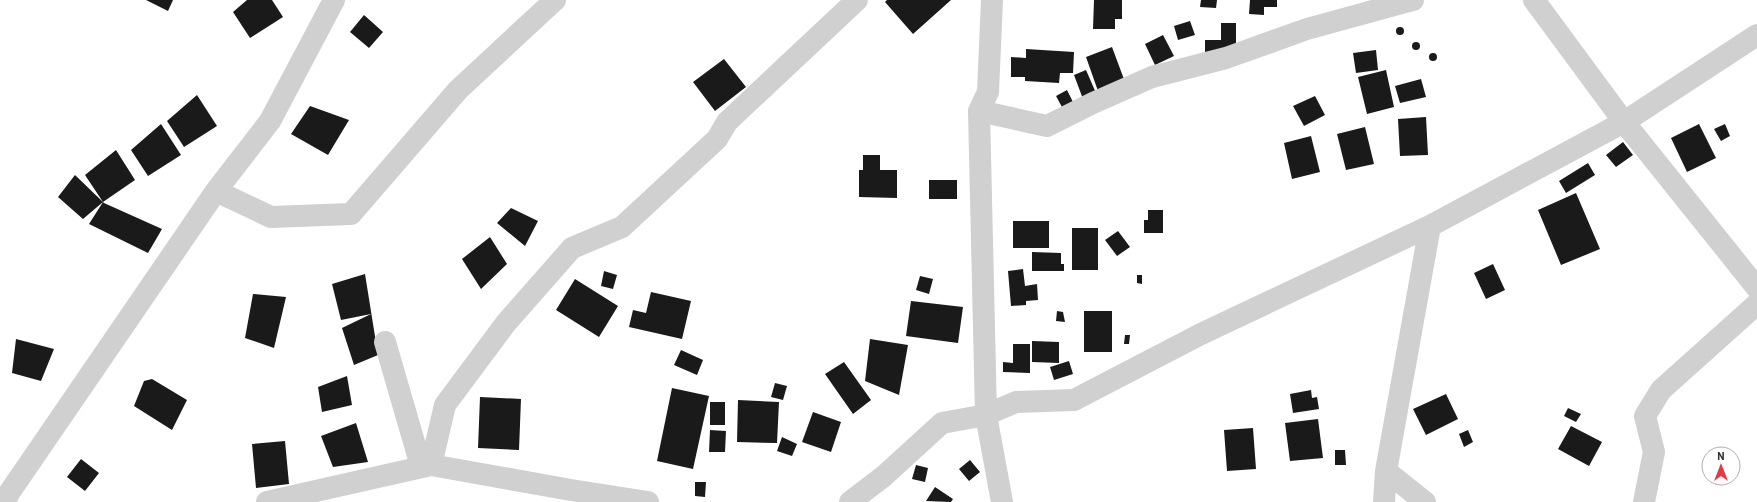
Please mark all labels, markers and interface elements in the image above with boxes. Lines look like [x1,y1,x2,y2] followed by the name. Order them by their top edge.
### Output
[1701,446,1741,486] north arrow
[1717,449,1725,462] text: N

